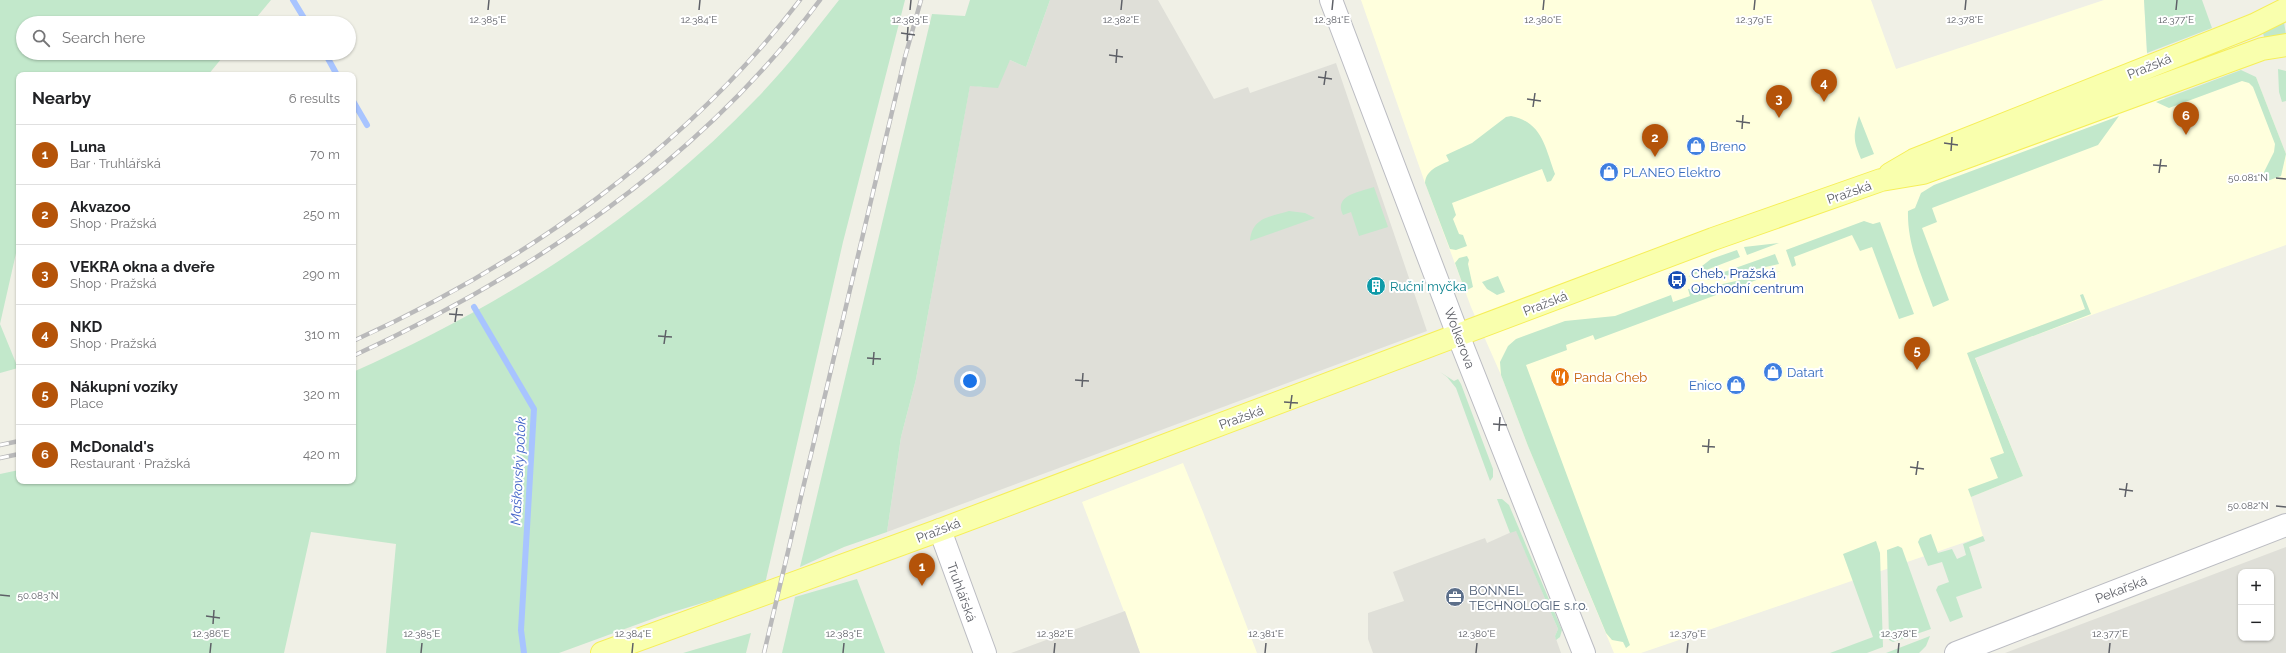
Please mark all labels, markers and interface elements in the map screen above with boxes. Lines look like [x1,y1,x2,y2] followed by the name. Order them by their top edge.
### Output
[470,14,506,25] text: 12.385°E
[681,14,717,25] text: 12.384°E
[892,14,928,25] text: 12.383°E
[1103,14,1139,25] text: 12.382°E
[1314,14,1350,25] text: 12.381°E
[1524,14,1562,25] text: 12.380°E
[1736,14,1772,25] text: 12.379°E
[1947,14,1983,25] text: 12.378°E
[2158,14,2194,25] text: 12.377°E
[16,16,356,60] search box
[30,27,52,49] icon: search
[62,29,145,47] text: Search here
[2125,51,2173,82] street label: Pražská
[1811,69,1837,102] pin: 4
[1766,85,1792,118] pin: 3
[32,88,91,108] text: Nearby
[289,91,340,106] text: 6 results
[2173,102,2199,135] pin: 6
[1642,124,1668,157] pin: 2
[1685,135,1707,157] shop icon: Breno
[70,138,106,156] text: Luna
[1710,139,1746,154] place label: Breno
[42,147,48,162] text: 1
[310,147,340,162] text: 70 m
[70,156,161,171] text: Bar · Truhlářská
[1598,161,1620,183] shop icon: PLANEO Elektro
[1623,165,1721,180] place label: PLANEO Elektro
[2228,172,2268,183] text: 50.081°N
[1825,178,1874,207] street label: Pražská
[70,198,131,216] text: Akvazoo
[41,207,49,222] text: 2
[303,207,340,222] text: 250 m
[70,216,157,231] text: Shop · Pražská
[70,258,215,276] text: VEKRA okna a dveře
[1691,266,1804,296] place label: Cheb, Pražská Obchodní centrum
[41,267,49,282] text: 3
[302,267,340,282] text: 290 m
[1666,269,1688,291] bus stop icon: Cheb, Pražská Obchodní centrum
[1365,275,1387,297] building icon: Ruční myčka
[70,276,157,291] text: Shop · Pražská
[1390,279,1467,294] place label: Ruční myčka
[1521,288,1569,319] street label: Pražská
[1441,306,1478,371] street label: Wolkerova
[70,318,102,336] text: NKD
[41,327,49,342] text: 4
[304,327,340,342] text: 310 m
[70,336,157,351] text: Shop · Pražská
[1904,337,1930,370] pin: 5
[1762,361,1784,383] shop icon: Datart
[1787,365,1824,380] place label: Datart
[1549,366,1571,388] restaurant icon: Panda Cheb
[1574,370,1647,385] place label: Panda Cheb
[960,371,980,391] your location
[1725,374,1747,396] shop icon: Enico
[70,378,178,396] text: Nákupní vozíky
[1689,378,1722,393] place label: Enico
[41,387,49,402] text: 5
[303,387,340,402] text: 320 m
[70,396,103,411] text: Place
[1217,402,1266,432] street label: Pražská
[507,416,529,526] water label: Maškovský potok
[70,438,154,456] text: McDonald's
[41,447,49,462] text: 6
[303,447,340,462] text: 420 m
[70,456,190,471] text: Restaurant · Pražská
[2228,500,2268,511] text: 50.082°N
[914,515,962,546] street label: Pražská
[909,553,935,586] pin: 1
[944,560,979,624] street label: Truhlářská
[2238,569,2274,641] map controls
[2238,569,2274,605] button: +
[2093,573,2149,606] street label: Pekařská
[1469,583,1588,613] place label: BONNEL TECHNOLOGIE s.r.o.
[1444,586,1466,608] office icon: BONNEL TECHNOLOGIE s.r.o.
[18,590,59,601] text: 50.083°N
[2238,605,2274,641] button: −
[192,628,230,639] text: 12.386°E
[404,628,440,639] text: 12.385°E
[615,628,651,639] text: 12.384°E
[826,628,862,639] text: 12.383°E
[1037,628,1073,639] text: 12.382°E
[1248,628,1284,639] text: 12.381°E
[1458,628,1496,639] text: 12.380°E
[1670,628,1706,639] text: 12.379°E
[1881,628,1917,639] text: 12.378°E
[2092,628,2128,639] text: 12.377°E

